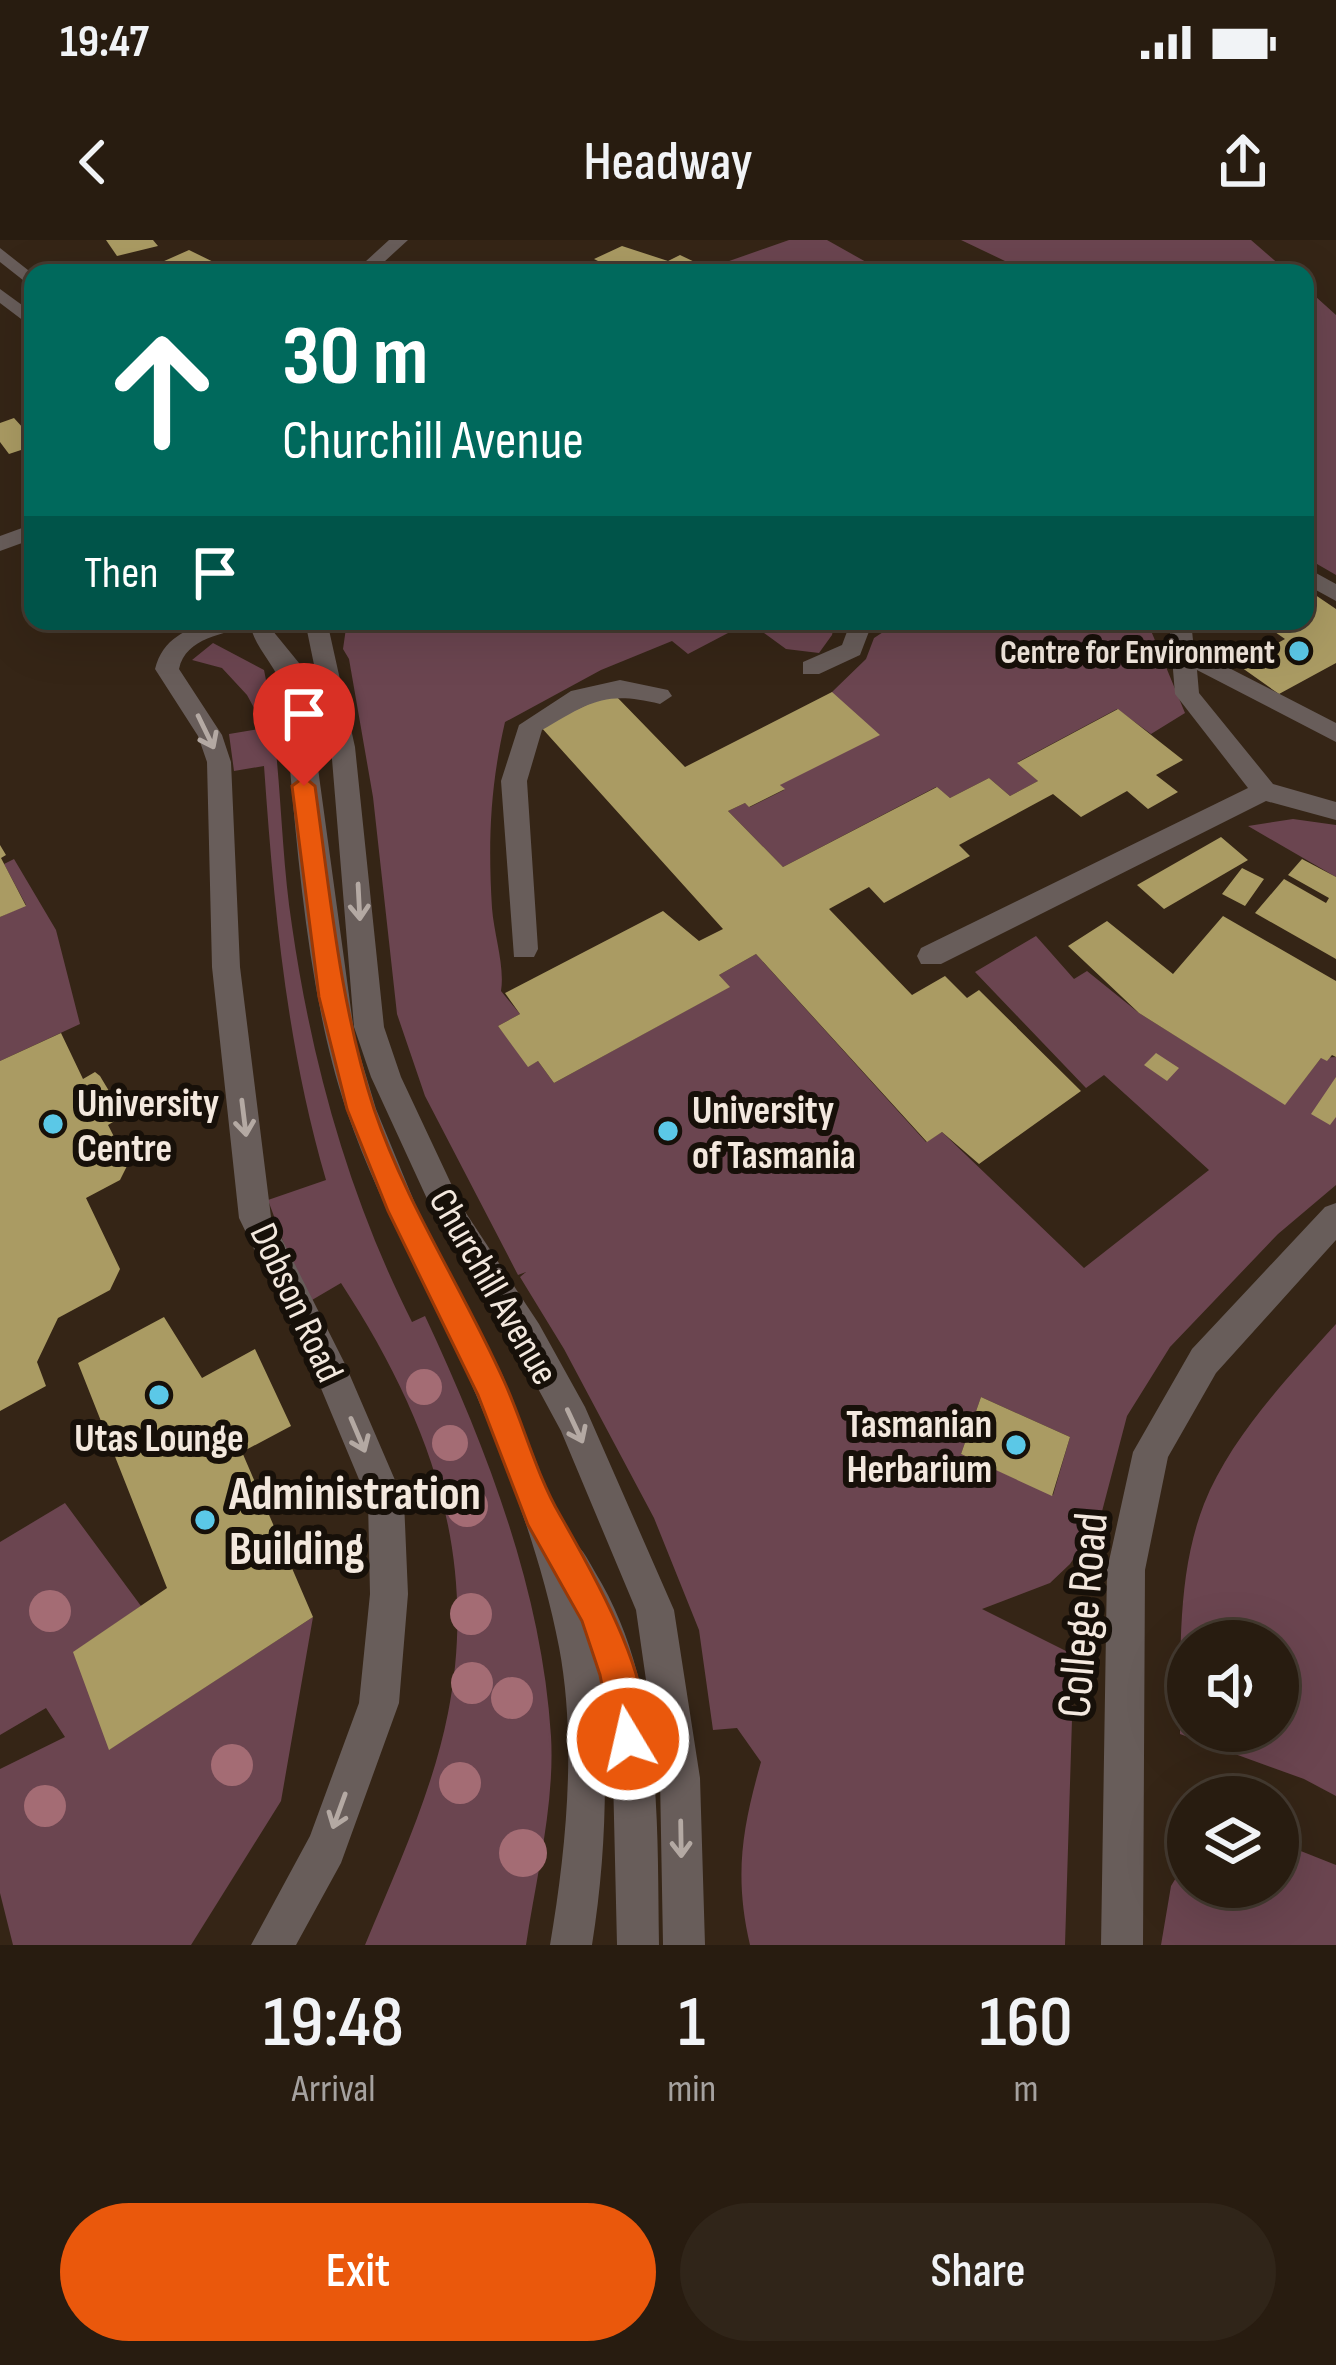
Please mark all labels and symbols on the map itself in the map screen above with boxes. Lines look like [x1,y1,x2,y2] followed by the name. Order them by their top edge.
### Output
[1000,633,1275,673] place label: Centre for Environment
[1286,638,1312,664] marker: Centre for Environment
[253,663,355,786] pin
[196,713,218,749] one-way arrow
[348,882,371,921] one-way arrow
[77,1081,219,1173] place label: University Centre
[692,1088,856,1180] place label: University of Tasmania
[233,1098,255,1137] one-way arrow
[40,1111,66,1137] marker: University Centre
[655,1118,681,1144] marker: University of Tasmania
[418,1181,568,1393] street label: Churchill Avenue
[239,1216,353,1390] street label: Dobson Road
[146,1382,172,1408] marker: Utas Lounge
[846,1402,992,1494] place label: Tasmanian Herbarium
[565,1407,587,1443] one-way arrow
[349,1415,370,1452] one-way arrow
[74,1416,244,1463] place label: Utas Lounge
[1003,1432,1029,1458] marker: Tasmanian Herbarium
[228,1466,481,1578] place label: Administration Building
[192,1507,218,1533] marker: Administration Building
[1046,1510,1121,1720] street label: College Road
[565,1676,691,1802] position arrow
[327,1792,348,1829] one-way arrow
[670,1819,693,1858] one-way arrow

